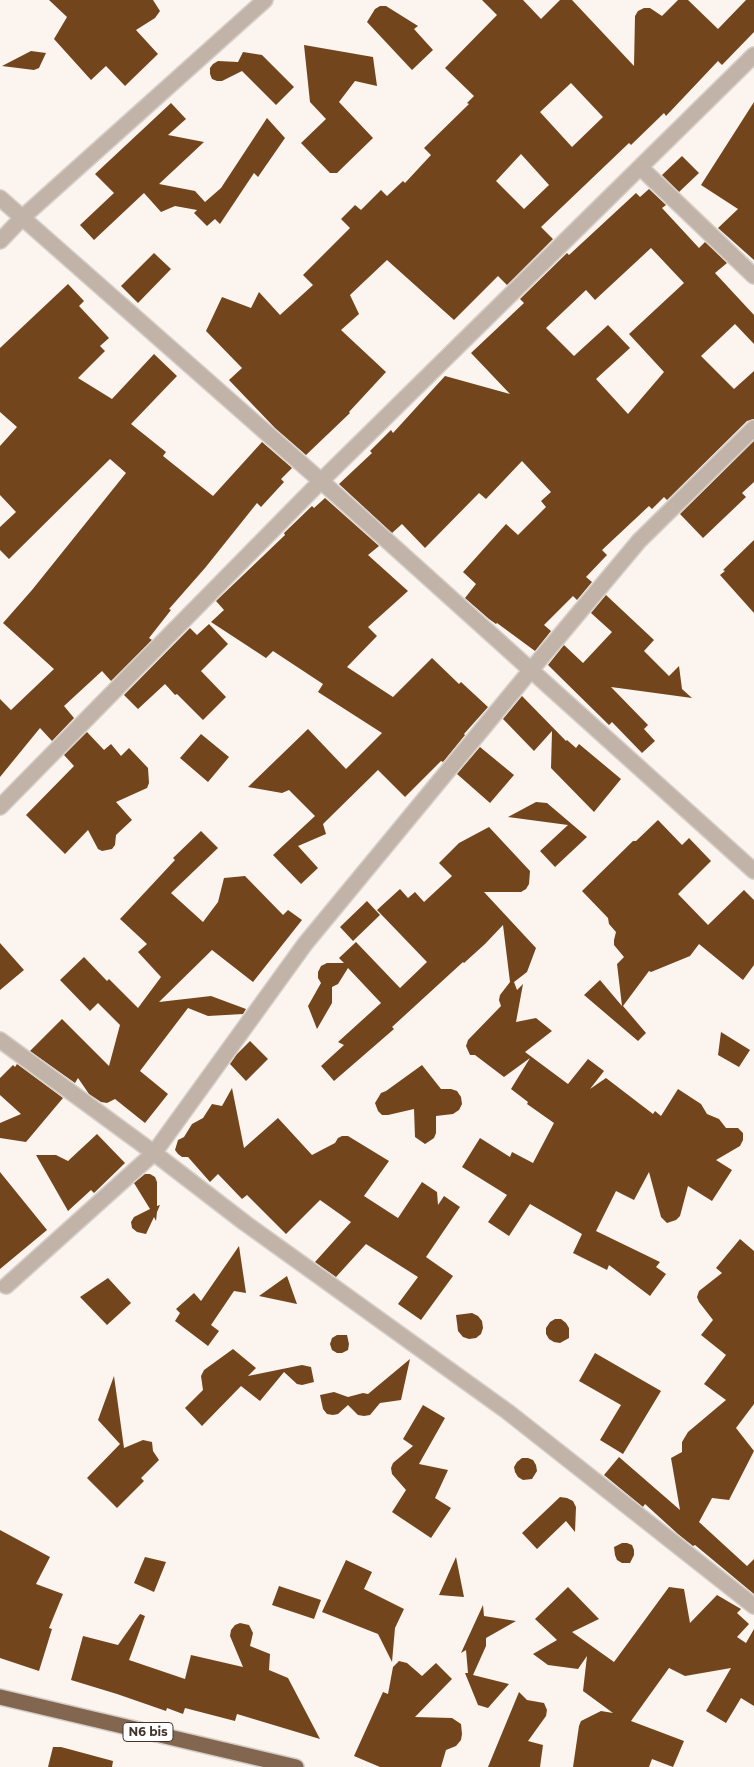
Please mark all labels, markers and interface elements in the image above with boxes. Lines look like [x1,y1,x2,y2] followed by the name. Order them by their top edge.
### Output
[123,1722,173,1741] road number: N6 bis

